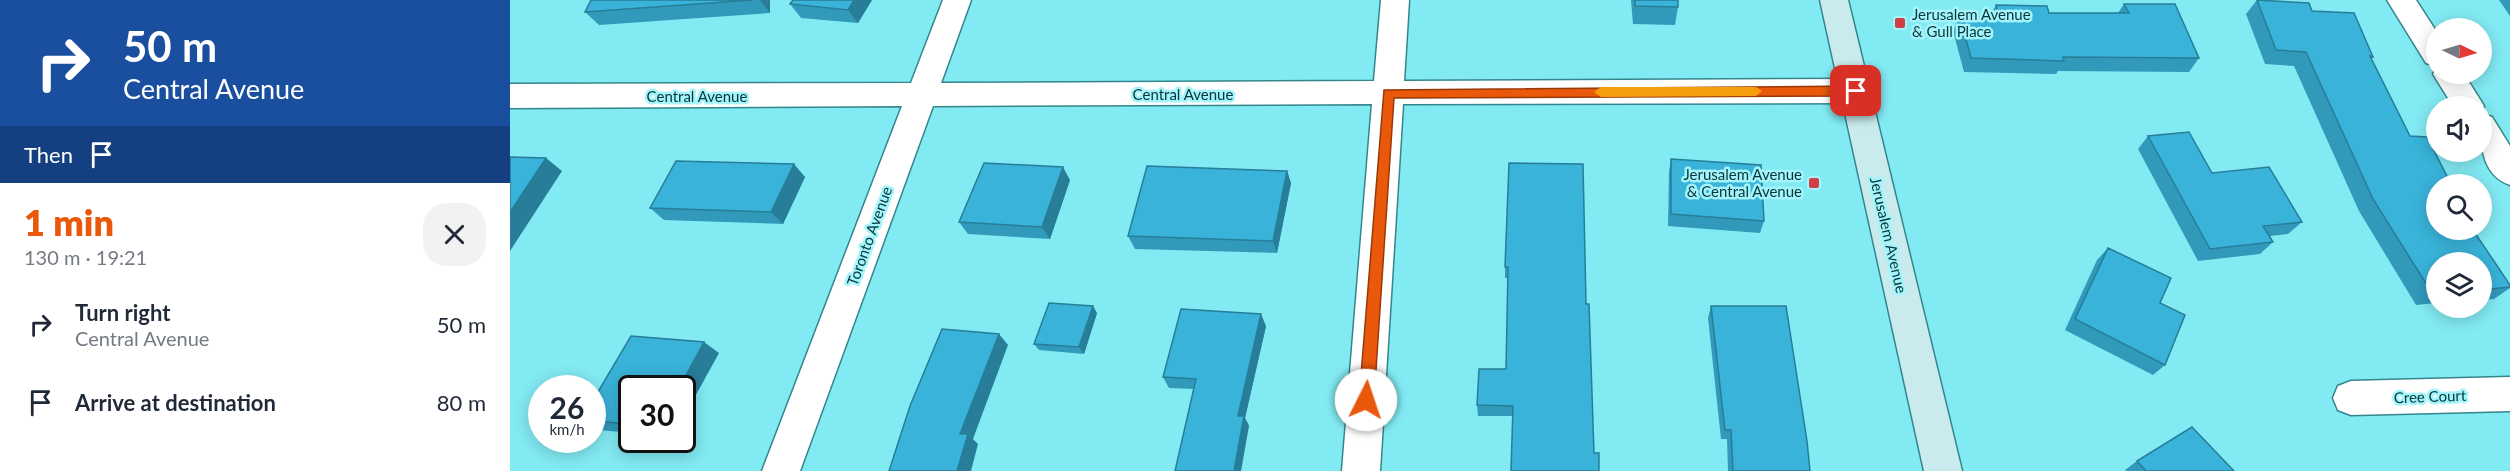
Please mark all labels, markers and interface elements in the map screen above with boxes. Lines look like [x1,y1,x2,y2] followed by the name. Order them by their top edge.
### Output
[1912,5,2031,40] place label: Jerusalem Avenue & Gull Place
[1893,16,1907,30] marker: Jerusalem Avenue & Gull Place
[2426,18,2492,84] north arrow
[2426,18,2492,318] map controls
[123,21,217,71] text: 50 m
[24,24,102,102] icon: right
[1830,65,1881,116] pin
[123,72,304,105] text: Central Avenue
[1839,74,1872,107] icon: arrive
[1133,85,1233,103] street label: Central Avenue
[647,87,747,105] street label: Central Avenue
[2426,96,2492,162] button: sound
[85,138,118,171] icon: arrive
[24,141,73,168] text: Then
[1683,165,1802,200] place label: Jerusalem Avenue & Central Avenue
[2426,174,2492,240] button: search
[1867,175,1911,295] street label: Jerusalem Avenue
[1807,176,1821,190] marker: Jerusalem Avenue & Central Avenue
[843,184,895,288] street label: Toronto Avenue
[24,200,114,244] text: 1 min
[423,203,486,266] button: close
[24,245,147,269] text: 130 m · 19:21
[2426,252,2492,318] button: layers
[75,299,170,326] text: Turn right
[24,308,57,341] icon: right
[437,311,486,338] text: 50 m
[75,326,209,350] text: Central Avenue
[1334,368,1398,432] position arrow
[618,375,696,453] speed limit sign: 30
[24,386,57,419] icon: arrive
[2394,386,2467,406] street label: Cree Court
[75,389,276,416] text: Arrive at destination
[437,389,486,416] text: 80 m
[550,389,584,425] text: 26
[549,420,585,438] text: km/h

